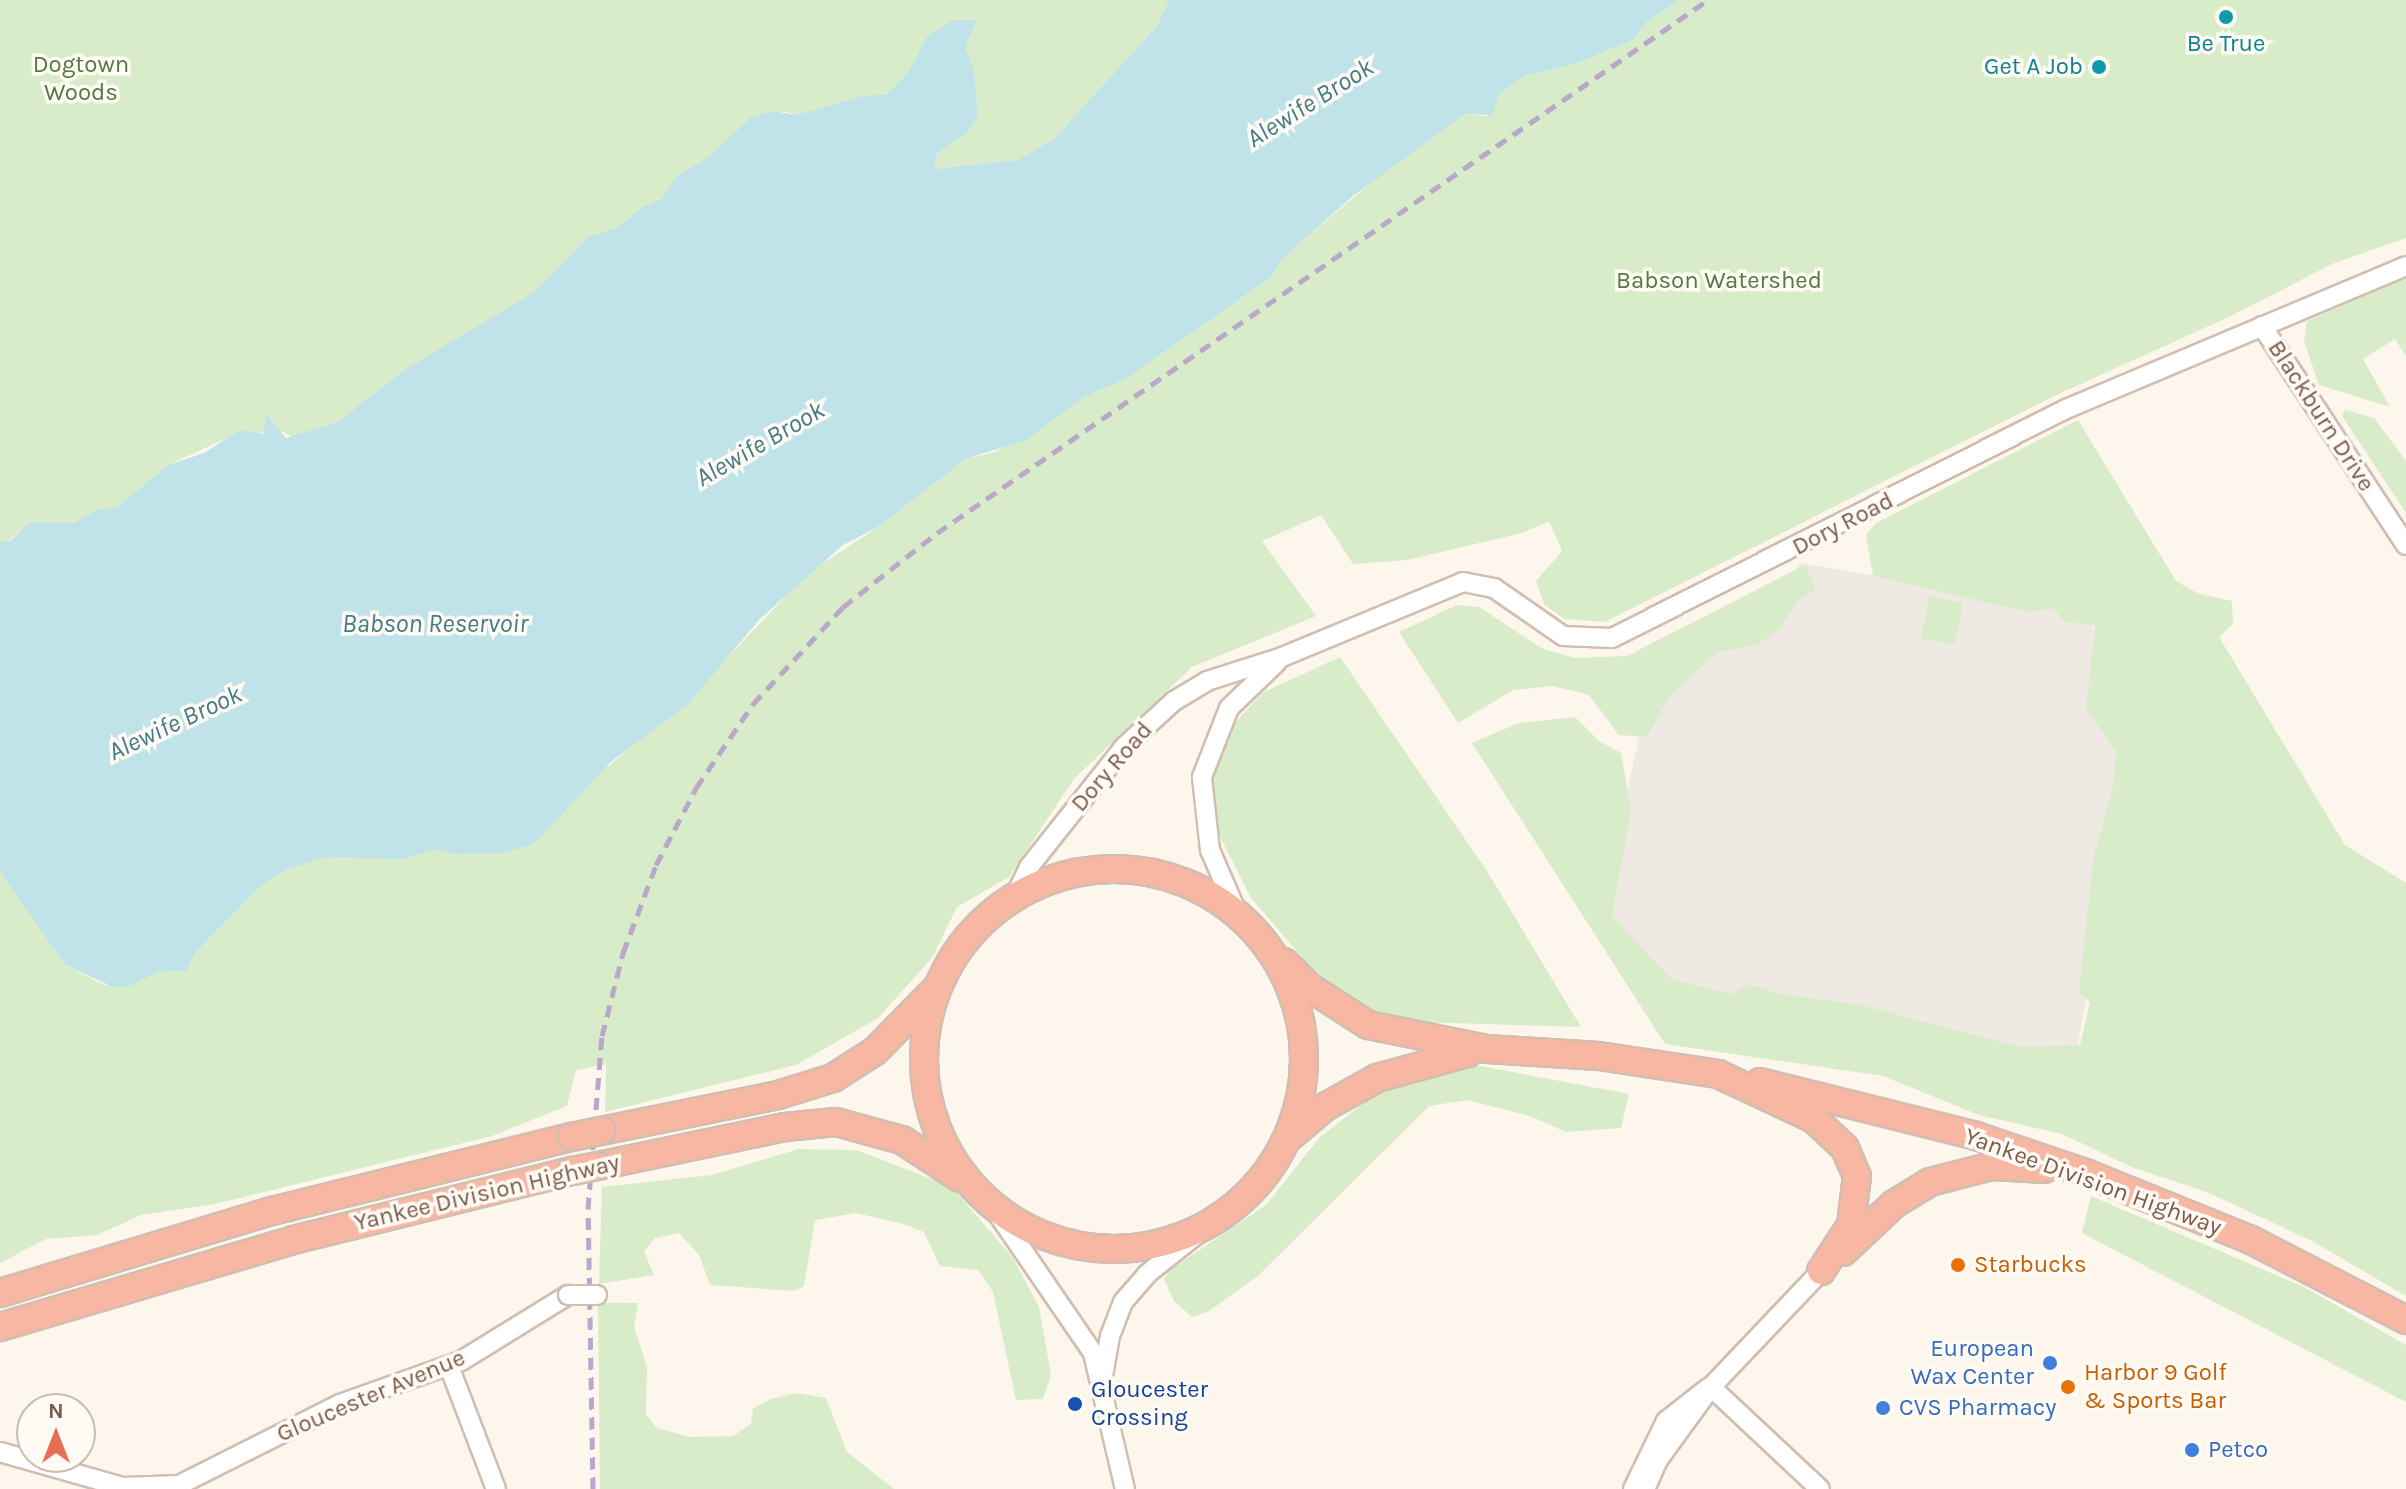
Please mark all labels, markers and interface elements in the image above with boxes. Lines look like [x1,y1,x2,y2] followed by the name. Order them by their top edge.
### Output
[2217,8,2235,26] marker: Be True
[2187,30,2265,58] place label: Be True
[33,51,129,107] park label: Dogtown Woods
[1241,52,1379,154] water label: Alewife Brook
[1984,53,2083,81] place label: Get A Job
[2090,58,2108,76] marker: Get A Job
[1616,267,1822,295] park label: Babson Watershed
[2261,335,2381,497] street label: Blackburn Drive
[690,395,830,493] water label: Alewife Brook
[1788,486,1898,562] street label: Dory Road
[342,608,528,640] water label: Babson Reservoir
[103,678,247,768] water label: Alewife Brook
[1065,716,1159,818] street label: Dory Road
[1960,1122,2226,1242] street label: Yankee Division Highway
[351,1148,623,1238] street label: Yankee Division Highway
[1974,1251,2087,1279] place label: Starbucks
[1949,1256,1967,1274] marker: Starbucks
[1911,1335,2034,1391] place label: European Wax Center
[272,1343,470,1449] street label: Gloucester Avenue
[2041,1354,2059,1372] marker: European Wax Center
[2084,1359,2227,1415] place label: Harbor 9 Golf & Sports Bar
[1091,1376,1208,1432] place label: Gloucester Crossing
[2059,1378,2077,1396] marker: Harbor 9 Golf & Sports Bar
[16,1393,96,1473] north arrow
[1899,1394,2056,1422] place label: CVS Pharmacy
[1066,1395,1084,1413] marker: Gloucester Crossing
[48,1398,64,1424] text: N
[1874,1399,1892,1417] marker: CVS Pharmacy
[2208,1436,2268,1464] place label: Petco
[2183,1441,2201,1459] marker: Petco

